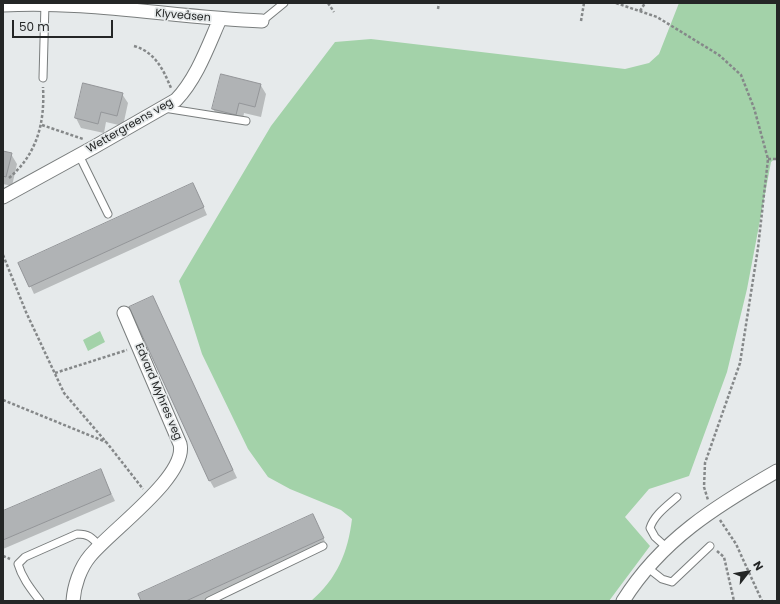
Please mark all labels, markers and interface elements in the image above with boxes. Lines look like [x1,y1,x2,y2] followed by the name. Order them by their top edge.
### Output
[155,7,211,25] street label: Klyveåsen
[14,12,115,38] scale bar
[19,18,50,35] text: 50 m
[84,96,176,156] street label: Wettergreens veg
[132,342,184,442] street label: Edvard Myhres veg
[728,552,768,592] north arrow
[749,558,767,573] text: N

